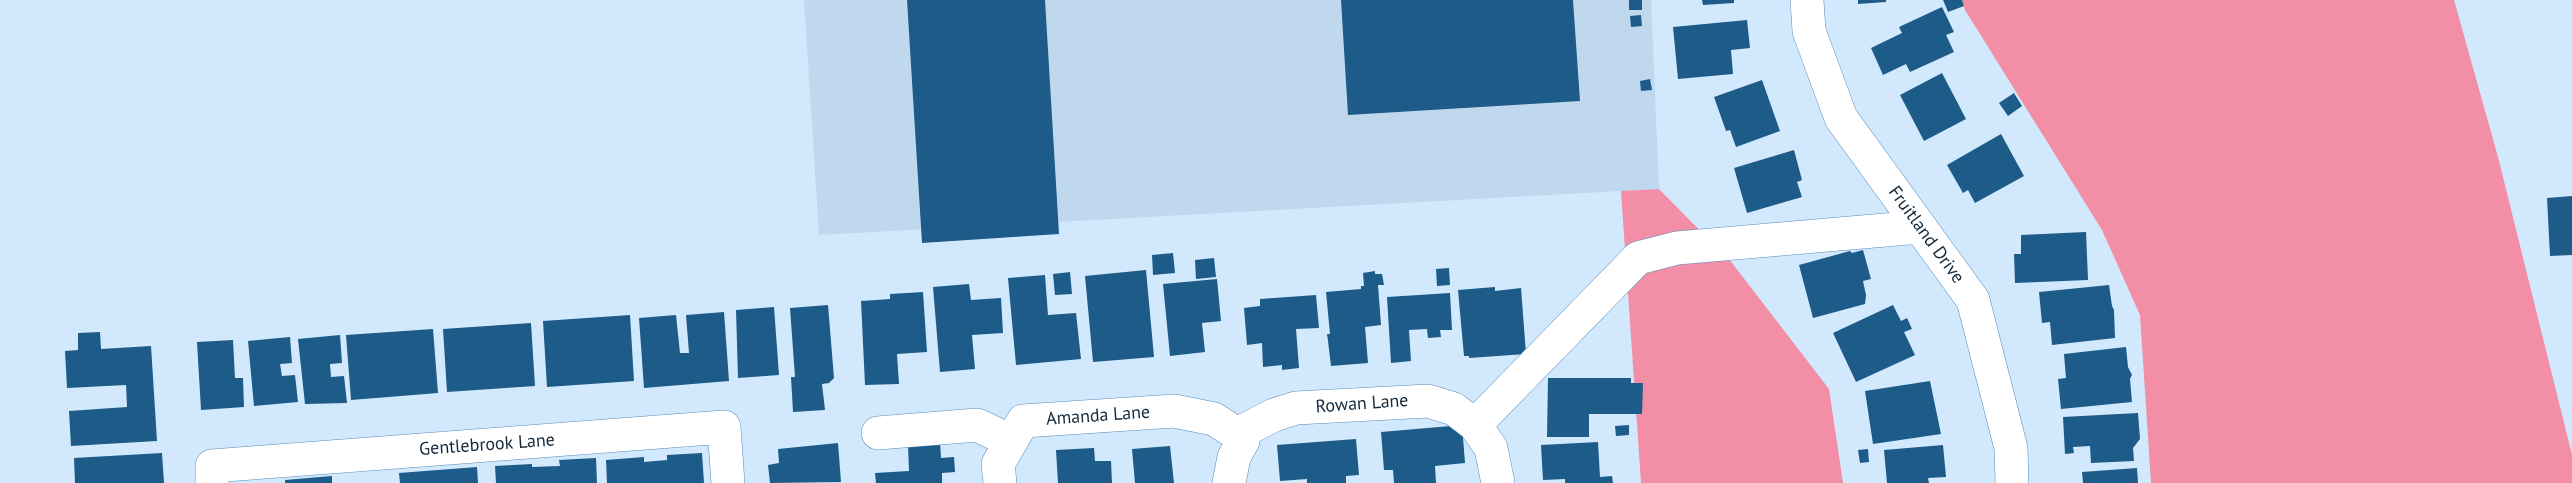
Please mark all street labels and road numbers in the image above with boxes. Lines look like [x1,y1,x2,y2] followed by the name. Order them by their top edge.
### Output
[1883,182,1969,288] street label: Fruitland Drive
[1315,390,1409,418] street label: Rowan Lane
[1045,402,1151,430] street label: Amanda Lane
[418,429,556,461] street label: Gentlebrook Lane

